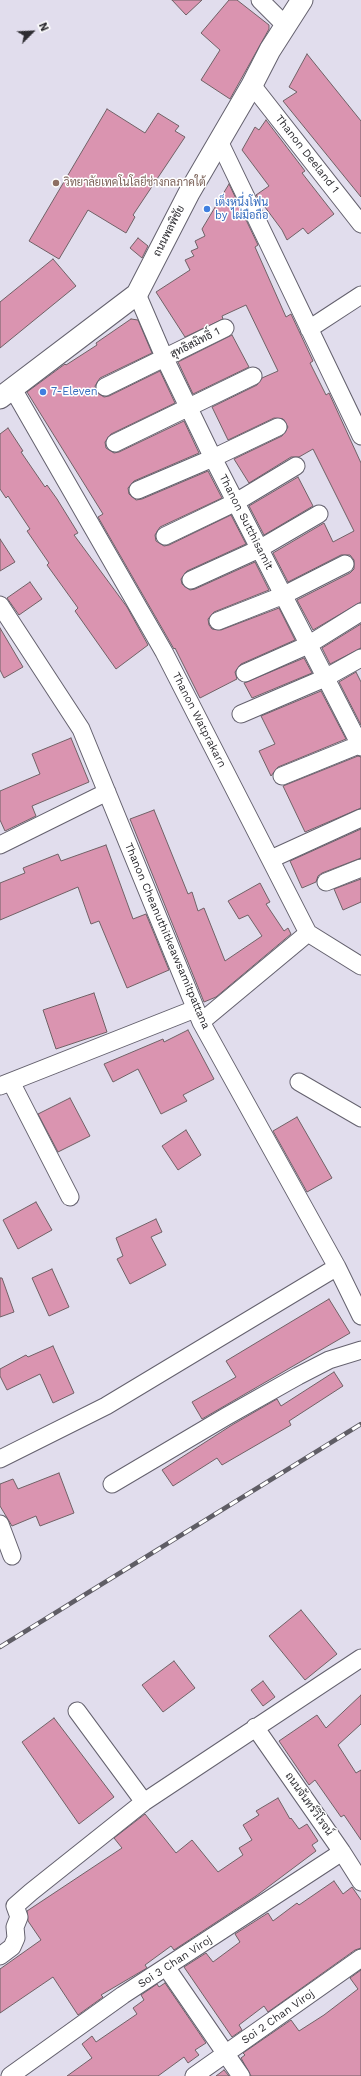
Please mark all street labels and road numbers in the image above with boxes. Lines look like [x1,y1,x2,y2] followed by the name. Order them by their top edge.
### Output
[272,112,342,196] street label: Thanon Deeland 1
[151,203,187,259] street label: ถนนพลพิชัย
[168,325,222,361] street label: สุทธิสมิทธิ์ 1
[216,472,276,572] street label: Thanon Sutthisamit
[169,670,229,770] street label: Thanon Watprakarn
[122,841,212,1031] street label: Thanon Cheanuthitkeawsamitpattana
[282,1770,336,1838] street label: ถนนจันทร์วิโรจน์
[136,1933,214,1991] street label: Soi 3 Chan Viroj
[239,1987,317,2047] street label: Soi 2 Chan Viroj

